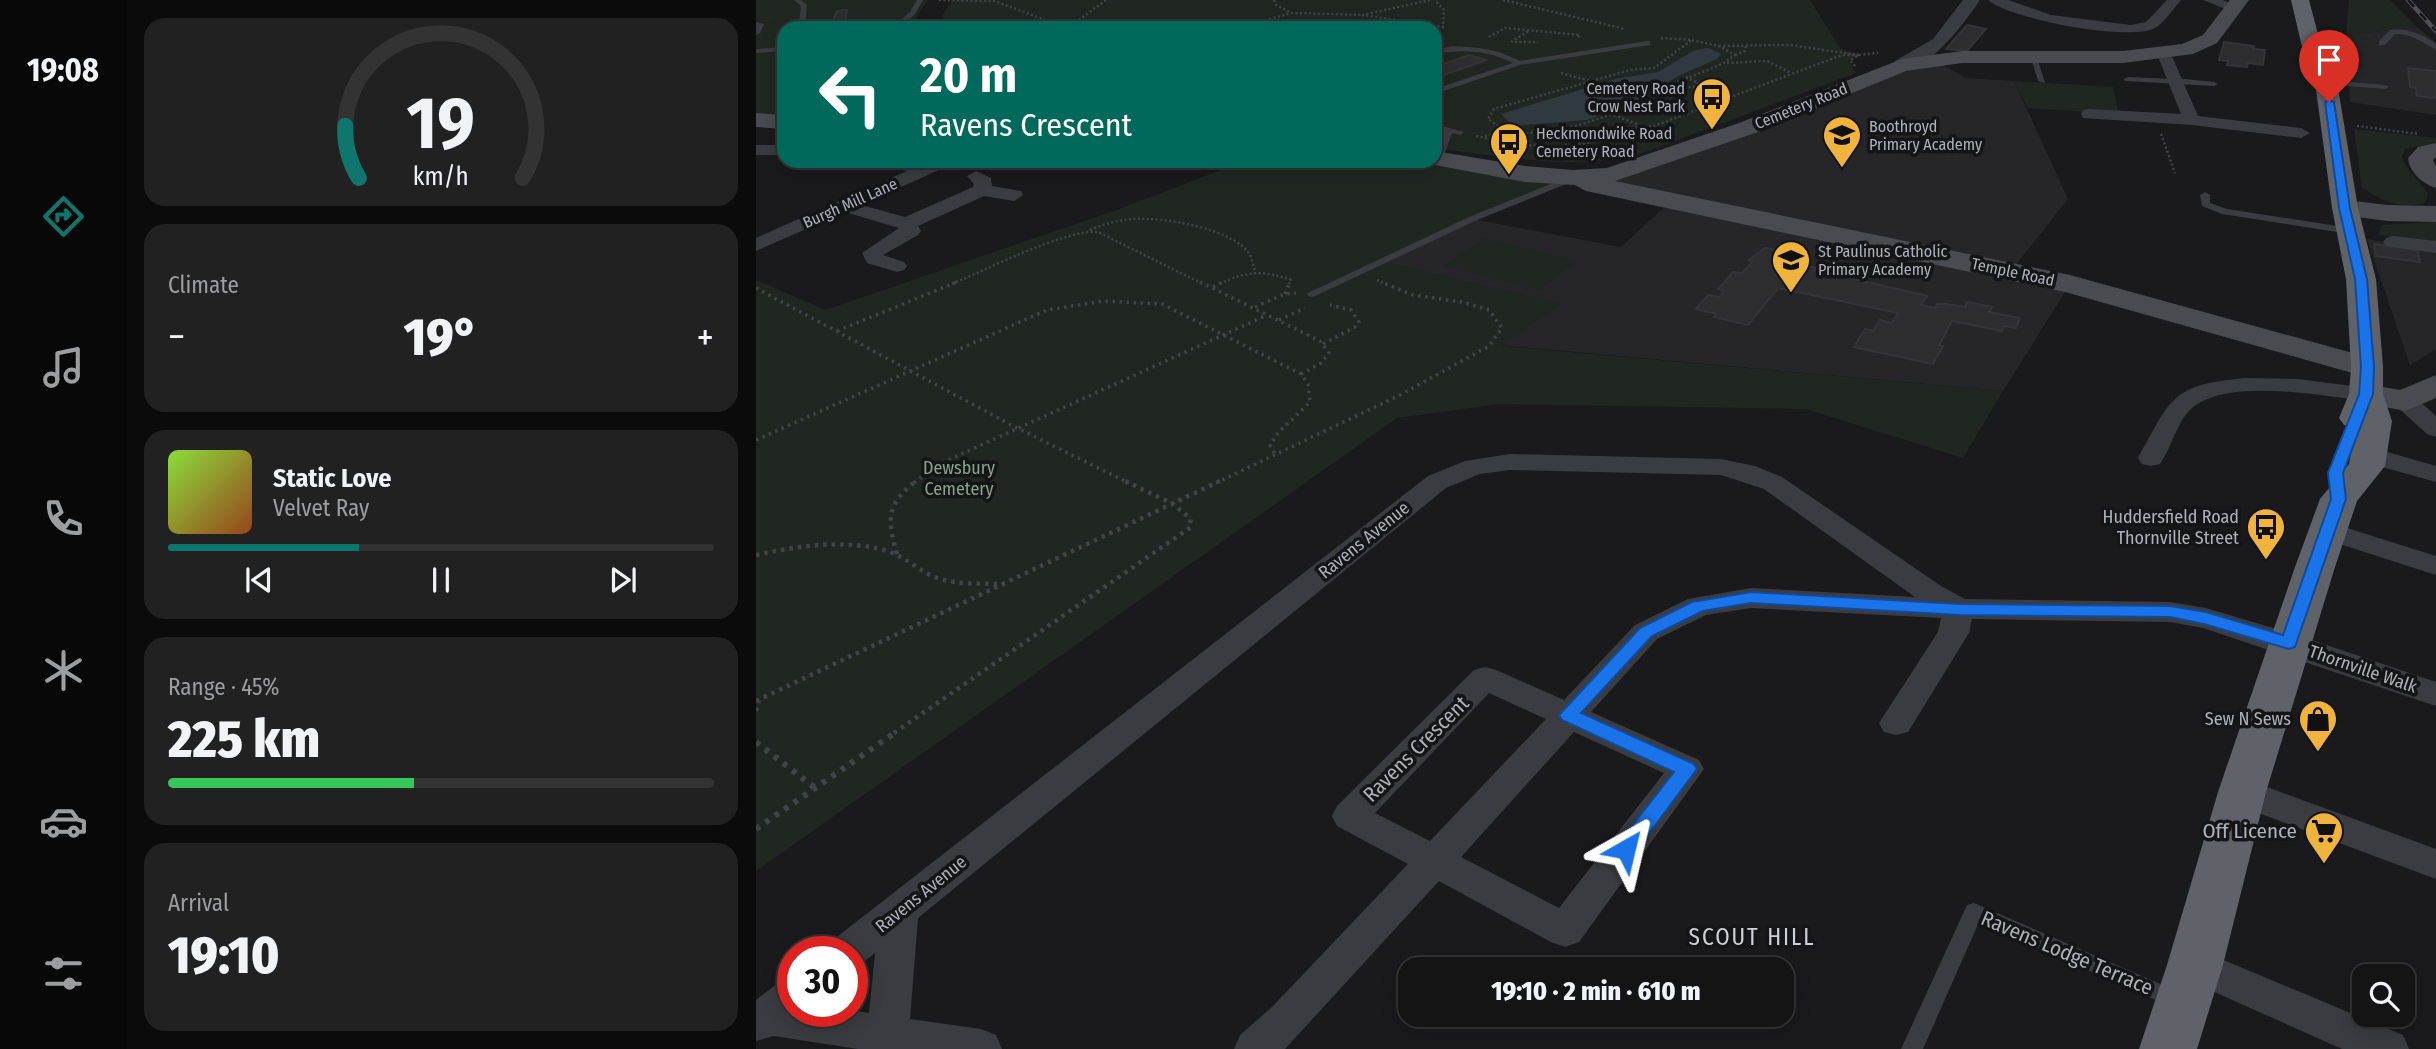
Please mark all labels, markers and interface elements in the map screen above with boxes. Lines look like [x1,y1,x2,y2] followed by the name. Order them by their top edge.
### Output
[2299,30,2359,102] pin
[2310,41,2348,79] icon: arrive
[920,46,1017,105] text: 20 m
[805,49,896,140] icon: left
[27,51,99,89] text: 19:08
[1691,76,1733,131] bus stop icon: Cemetery Road Crow Nest Park
[1587,79,1686,116] place label: Cemetery Road Crow Nest Park
[1752,79,1850,133] street label: Cemetery Road
[407,80,475,167] text: 19
[920,106,1132,144] text: Ravens Crescent
[1821,114,1863,169] school or university icon: Boothroyd Primary Academy
[1869,117,1983,154] place label: Boothroyd Primary Academy
[1488,121,1530,176] bus stop icon: Heckmondwike Road Cemetery Road
[1536,124,1672,161] place label: Heckmondwike Road Cemetery Road
[413,162,469,192] text: km/h
[800,174,900,232] street label: Burgh Mill Lane
[39,192,88,241] icon: directions
[1770,239,1812,294] school or university icon: St Paulinus Catholic Primary Academy
[1818,242,1947,279] place label: St Paulinus Catholic Primary Academy
[1970,254,2056,290] street label: Temple Road
[168,271,239,299] text: Climate
[404,306,478,369] text: 19°
[168,314,185,360] text: −
[697,314,714,360] text: +
[39,343,88,392] icon: music
[923,457,995,500] park label: Dewsbury Cemetery
[273,463,391,494] text: Static Love
[39,494,88,543] icon: phone
[273,494,369,522] text: Velvet Ray
[1314,497,1414,583] street label: Ravens Avenue
[2103,506,2239,549] place label: Huddersfield Road Thornville Street
[2245,506,2287,561] bus stop icon: Huddersfield Road Thornville Street
[240,561,278,599] icon: previous
[422,561,460,599] icon: pause
[604,561,642,599] icon: next
[2306,640,2420,698] street label: Thornville Walk
[39,646,88,695] icon: climate
[168,673,279,701] text: Range · 45%
[1358,691,1474,807] street label: Ravens Crescent
[2297,698,2339,753] shop icon: Sew N Sews
[168,708,320,771] text: 225 km
[2205,708,2291,730] place label: Sew N Sews
[39,797,88,846] icon: car
[2303,810,2345,865] supermarket icon: Off Licence
[1589,812,1663,886] position arrow
[2202,818,2297,844] place label: Off Licence
[871,851,971,937] street label: Ravens Avenue
[168,889,229,917] text: Arrival
[1977,905,2157,1001] street label: Ravens Lodge Terrace
[1689,923,1816,951] district label: SCOUT HILL
[168,924,280,987] text: 19:10
[777,936,868,1027] speed limit sign: 30
[39,949,88,998] icon: filters
[2352,964,2415,1027] map controls
[2352,964,2415,1027] button: search
[1491,976,1701,1007] text: 19:10 · 2 min · 610 m

